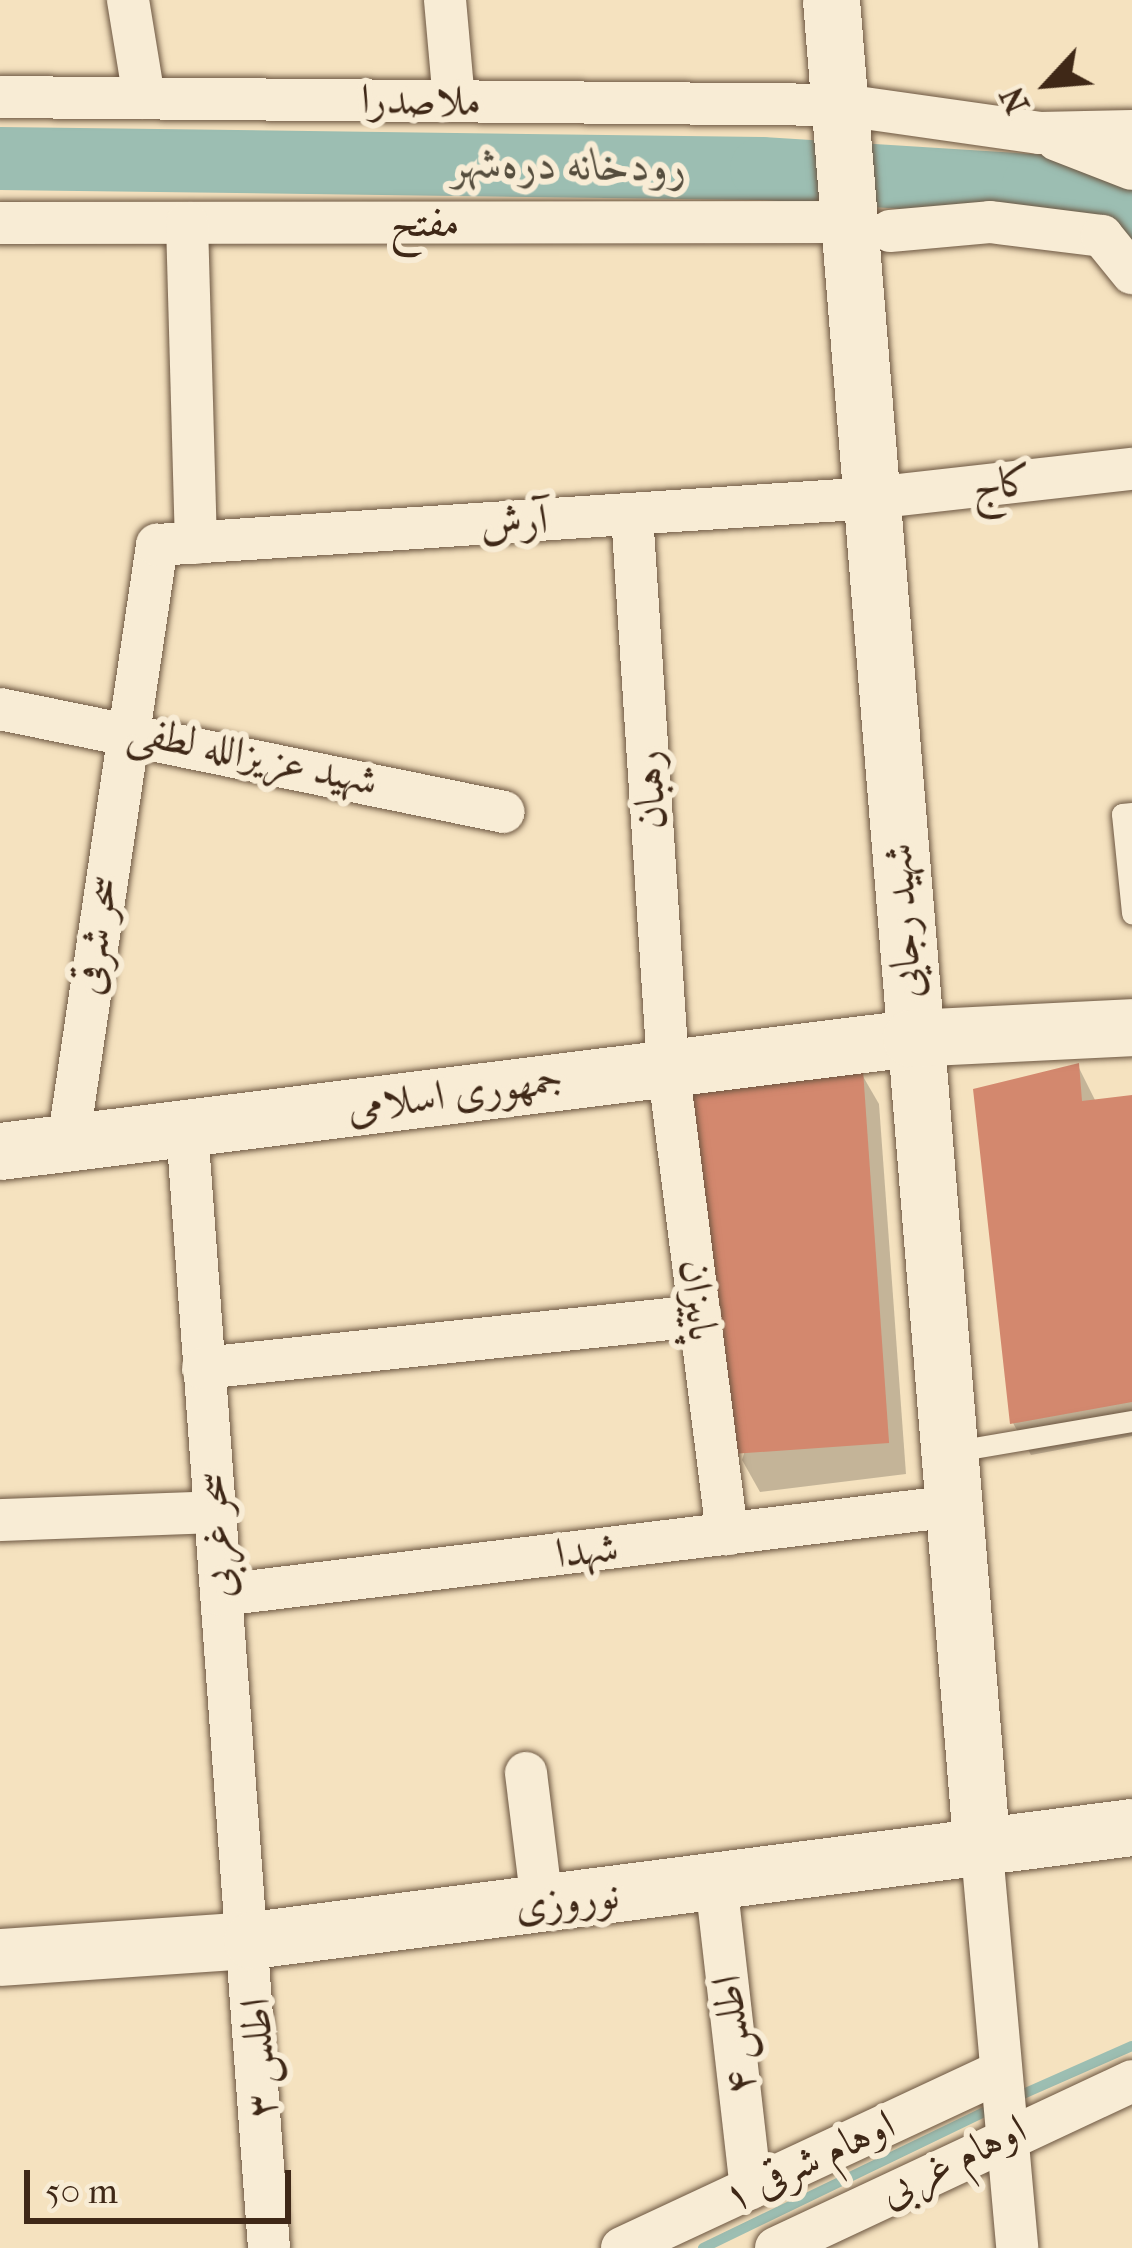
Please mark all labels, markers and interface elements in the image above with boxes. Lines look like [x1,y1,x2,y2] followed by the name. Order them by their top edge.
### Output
[988,24,1108,144] north arrow
[360,75,482,127] street label: ملاصدرا
[992,80,1038,120] text: N
[451,136,687,194] water label: رودخانه دره‌شهر
[390,198,460,248] street label: مفتح
[969,456,1035,512] street label: کاج
[479,495,549,549] street label: آرش
[124,705,382,807] street label: شهید عزیزالله لطفی
[622,749,678,831] street label: رهبان
[872,842,934,1000] street label: شهید رجایی
[63,872,129,998] street label: سحر شرقی
[344,1054,566,1134] street label: جمهوری اسلامی
[668,1256,728,1344] street label: پاییزان
[186,1470,246,1600] street label: سحر غربی
[553,1522,621,1580] street label: شهدا
[512,1870,622,1932] street label: نوروزی
[702,1972,766,2098] street label: اطلس ۴
[231,1997,287,2119] street label: اطلس ۳
[715,2099,903,2223] street label: ۱ اوهام شرقی
[871,2104,1035,2218] street label: اوهام غربی
[30,2146,297,2220] scale bar
[45,2170,118,2212] text: 50 m

